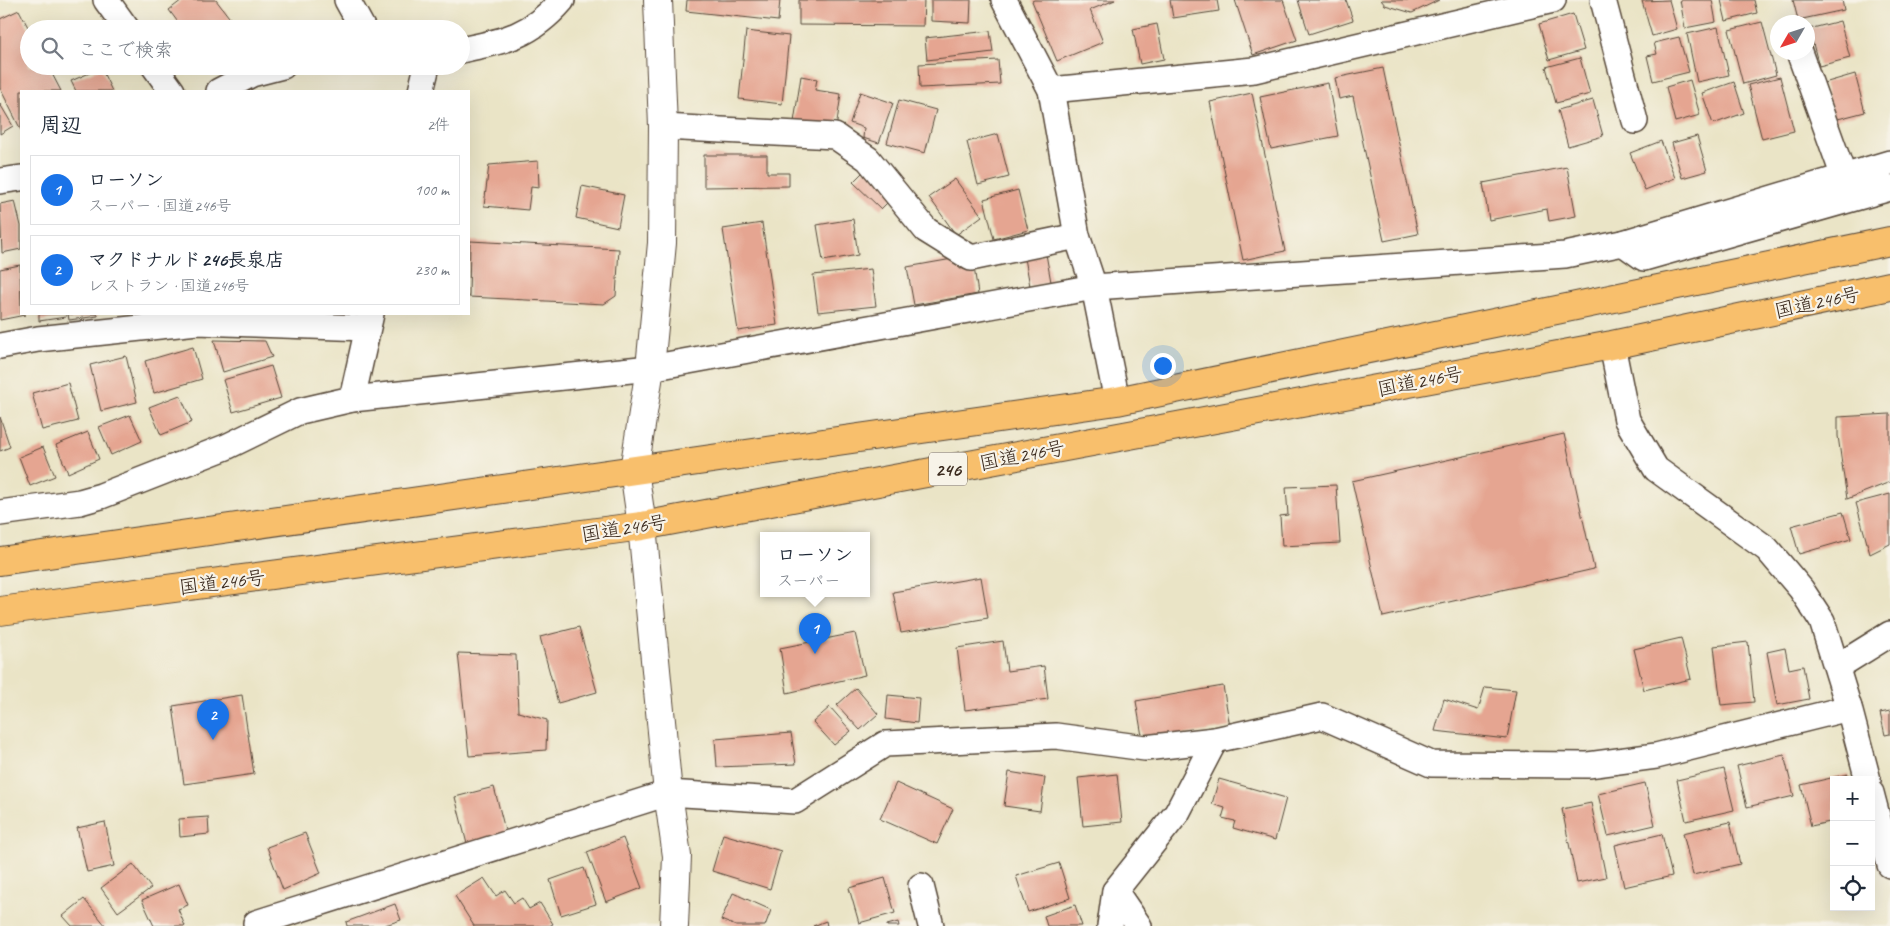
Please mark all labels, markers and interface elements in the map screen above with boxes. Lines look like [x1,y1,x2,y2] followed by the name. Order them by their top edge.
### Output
[1770,15,1815,60] north arrow
[20,20,470,75] search box
[38,34,66,62] icon: search
[78,38,173,62] text: ここで検索
[40,112,82,138] text: 周辺
[427,115,450,135] text: 2件
[88,168,164,192] text: ローソン
[53,180,61,200] text: 1
[415,180,449,200] text: 100 m
[88,196,232,216] text: スーパー · 国道246号
[88,248,284,272] text: マクドナルド246長泉店
[53,260,61,280] text: 2
[415,260,449,280] text: 230 m
[88,276,250,296] text: レストラン · 国道246号
[1772,281,1862,324] street label: 国道246号
[1150,353,1176,379] your location
[1375,361,1465,402] street label: 国道246号
[977,435,1067,476] street label: 国道246号
[929,452,967,486] road number: 246
[579,509,669,548] street label: 国道246号
[760,532,870,597] popup
[777,543,853,567] text: ローソン
[177,565,267,600] street label: 国道246号
[777,571,840,591] text: スーパー
[799,613,831,654] pin: 1
[197,699,229,740] pin: 2
[1830,776,1875,911] map controls
[1830,776,1875,821] button: +
[1830,821,1875,866] button: −
[1830,866,1875,911] button: locate

